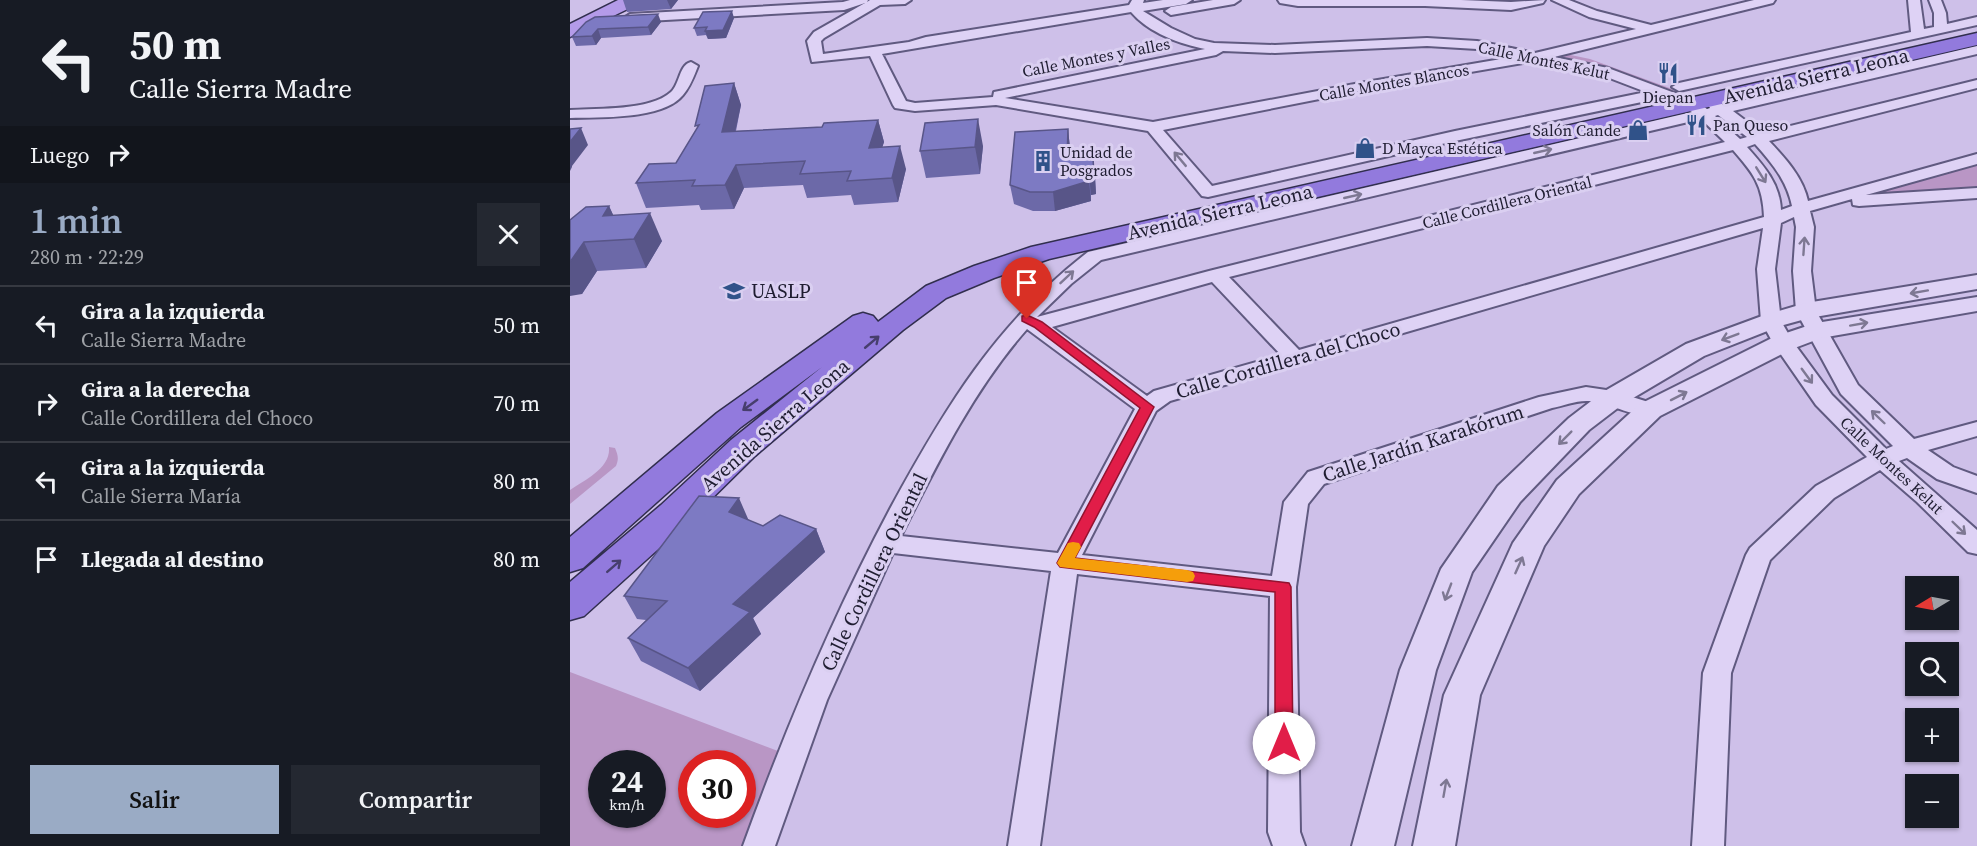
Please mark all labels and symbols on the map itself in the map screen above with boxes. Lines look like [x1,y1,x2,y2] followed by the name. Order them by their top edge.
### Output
[1020,32,1172,82] street label: Calle Montes y Valles
[1476,35,1612,85] street label: Calle Montes Kelut
[1721,41,1912,111] street label: Avenida Sierra Leona
[1317,58,1471,106] street label: Calle Montes Blancos
[1656,61,1680,85] restaurant icon: Diepan
[1642,86,1694,108] place label: Diepan
[1684,113,1708,137] restaurant icon: Pan Queso
[1713,114,1788,136] place label: Pan Queso
[1626,118,1650,142] shop icon: Salón Cande
[1533,119,1621,141] place label: Salón Cande
[1353,136,1377,160] shop icon: D Mayca Estética
[1382,137,1503,159] place label: D Mayca Estética
[1060,141,1133,181] place label: Unidad de Posgrados
[1533,145,1552,157] one-way arrow
[1031,149,1055,173] building icon: Unidad de Posgrados
[1173,152,1187,167] one-way arrow
[1755,166,1767,183] one-way arrow
[1420,170,1594,234] street label: Calle Cordillera Oriental
[1125,177,1316,247] street label: Avenida Sierra Leona
[1344,189,1363,201] one-way arrow
[1799,237,1810,257] one-way arrow
[1001,257,1052,319] pin
[1060,270,1075,284] one-way arrow
[751,277,811,305] place label: UASLP
[722,279,746,303] school or university icon: UASLP
[1910,287,1930,298] one-way arrow
[1173,315,1404,405] street label: Calle Cordillera del Choco
[1848,318,1868,329] one-way arrow
[1721,332,1740,343] one-way arrow
[864,335,880,348] one-way arrow
[694,352,856,498] street label: Avenida Sierra Leona
[1800,368,1813,384] one-way arrow
[1670,390,1687,402] one-way arrow
[1319,397,1527,489] street label: Calle Jardín Karakórum
[742,399,758,411] one-way arrow
[1871,410,1886,425] one-way arrow
[1836,411,1949,519] street label: Calle Montes Kelut
[1558,430,1573,445] one-way arrow
[814,468,934,676] street label: Calle Cordillera Oriental
[1952,520,1967,535] one-way arrow
[1515,556,1526,574] one-way arrow
[606,559,621,573] one-way arrow
[1905,576,1959,630] north arrow
[1442,582,1453,600] one-way arrow
[1252,711,1316,775] position arrow
[678,750,756,828] speed limit sign: 30
[1440,779,1451,799] one-way arrow

